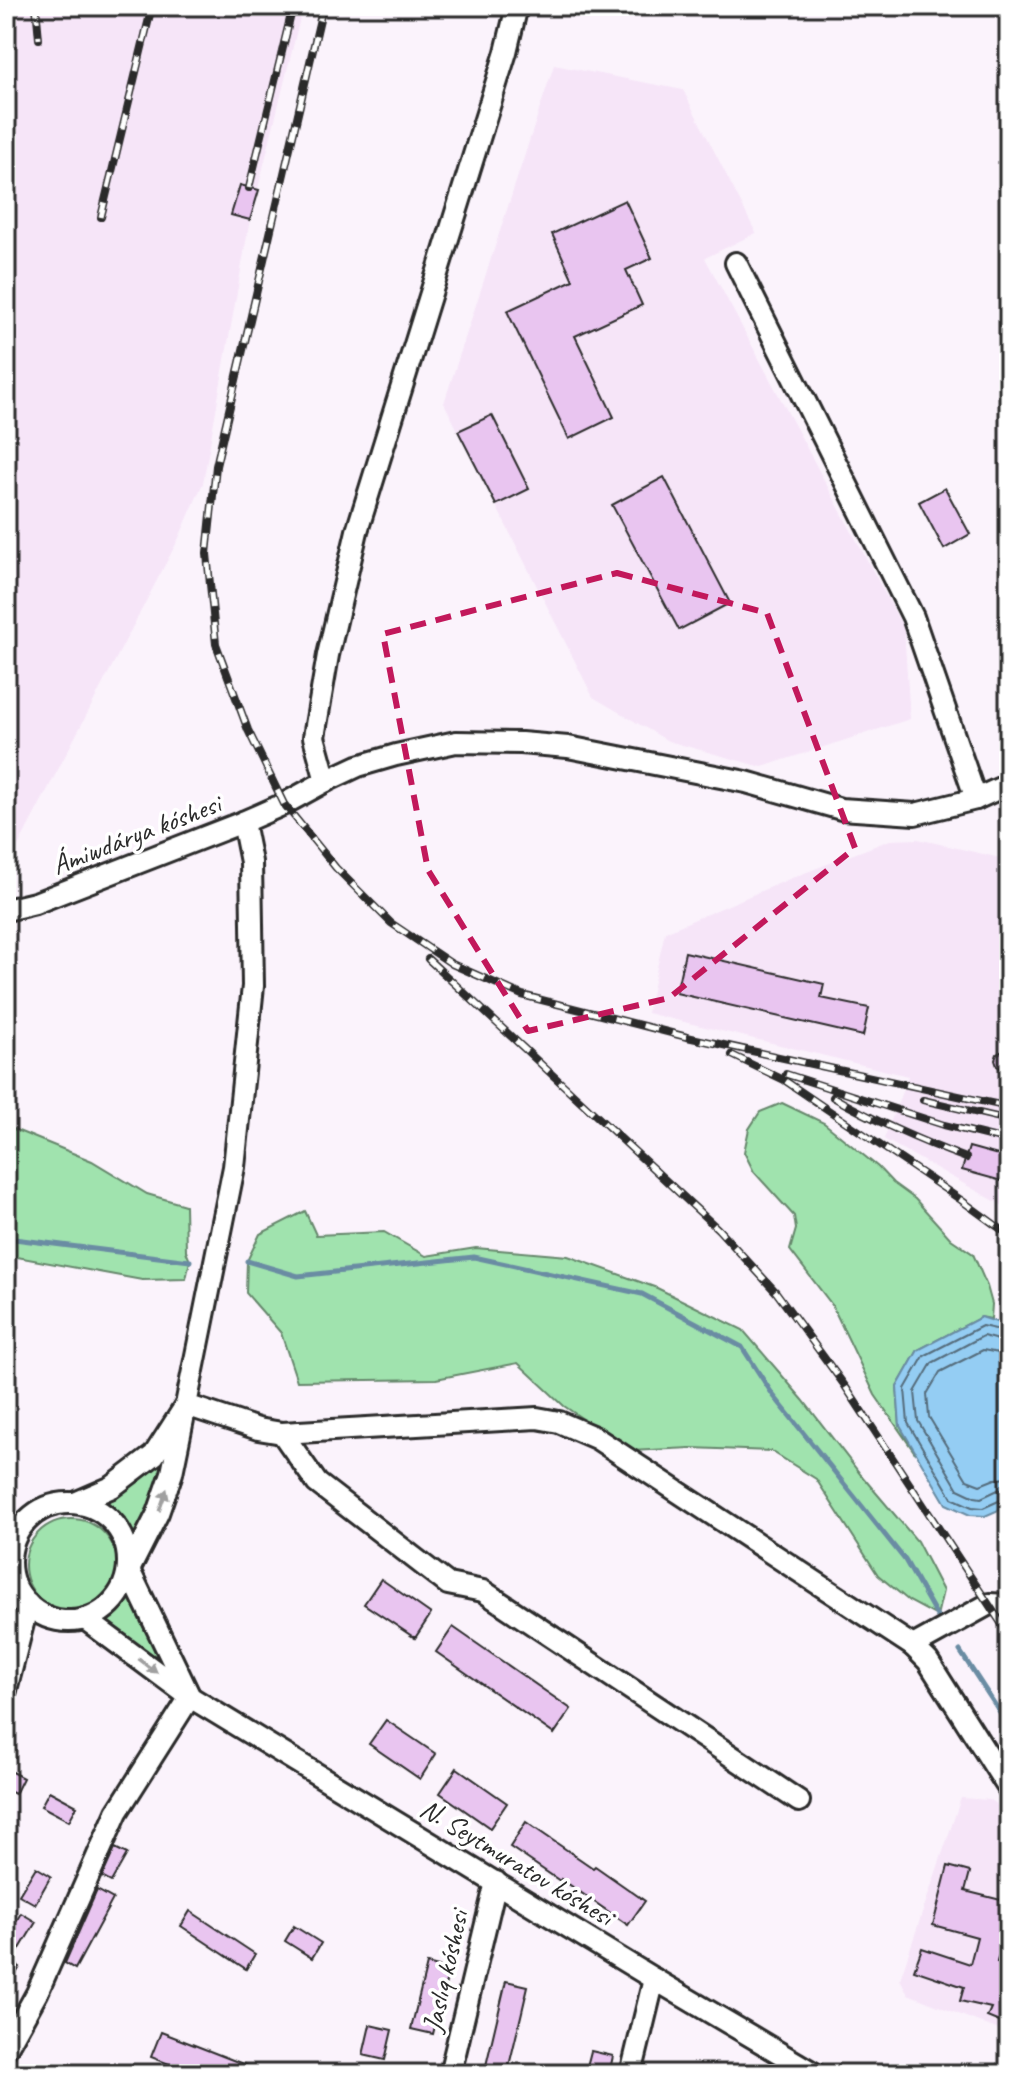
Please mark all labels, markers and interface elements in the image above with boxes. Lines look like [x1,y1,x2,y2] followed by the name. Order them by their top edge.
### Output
[47,784,229,882] street label: Ámiwdárya kóshesi
[157,1488,169,1512] one-way arrow
[137,1657,158,1673] one-way arrow
[414,1791,623,1935] street label: N. Seytmuratov kóshesi
[414,1903,477,2037] street label: Jaslıq kóshesi

